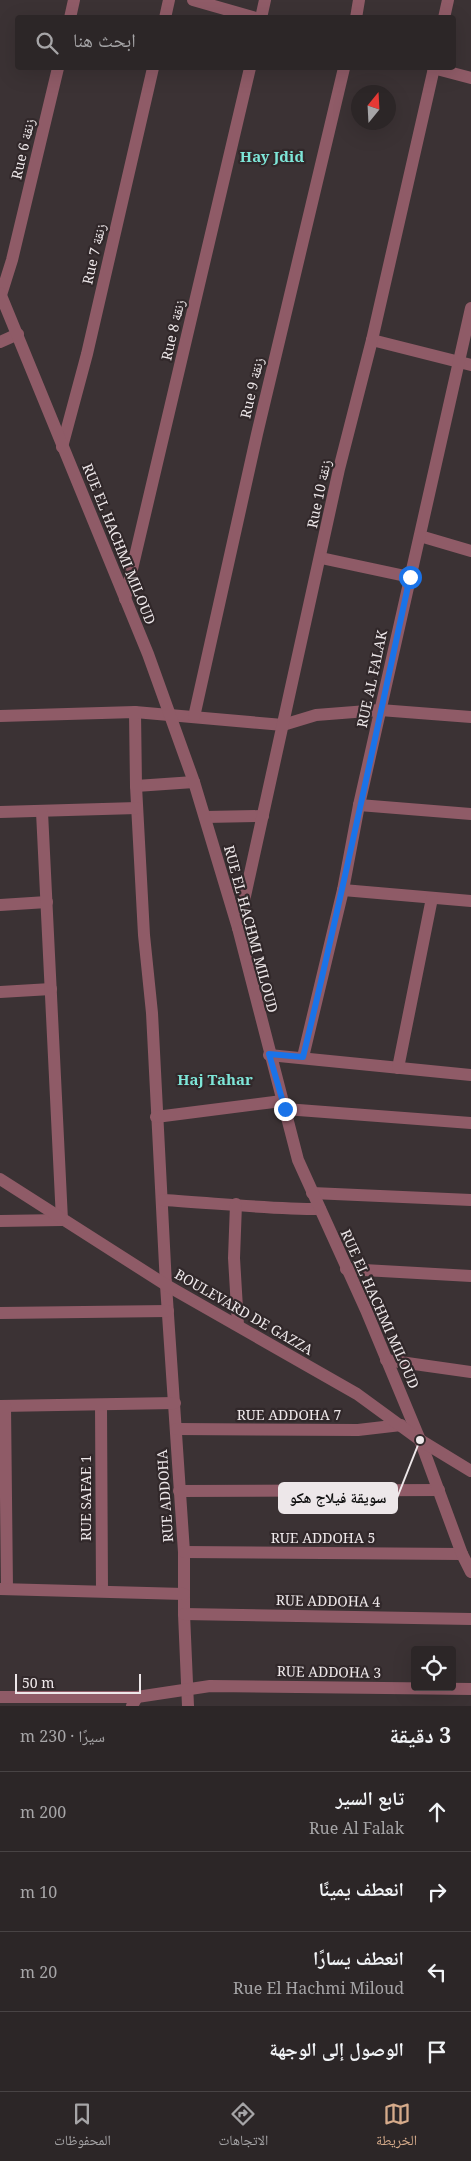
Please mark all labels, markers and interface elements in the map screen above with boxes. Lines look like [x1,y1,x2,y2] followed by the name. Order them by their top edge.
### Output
[15,15,456,70] search box
[73,27,136,53] text: ابحث هنا
[33,29,61,57] icon: search
[351,85,396,130] north arrow
[6,117,39,181] street label: Rue 6 زنقة
[240,146,304,166] district label: Hay Jdid
[77,222,110,286] street label: Rue 7 زنقة
[156,298,189,362] street label: Rue 8 زنقة
[235,356,268,420] street label: Rue 9 زنقة
[302,458,335,530] street label: Rue 10 زنقة
[78,460,161,627] street label: RUE EL HACHMI MILOUD
[399,566,422,589] route start
[352,628,391,729] street label: RUE AL FALAK
[220,843,283,1015] street label: RUE EL HACHMI MILOUD
[177,1069,253,1089] district label: Haj Tahar
[274,1098,297,1121] route end
[337,1226,424,1391] street label: RUE EL HACHMI MILOUD
[172,1264,317,1359] street label: BOULEVARD DE GAZZA
[237,1405,341,1424] street label: RUE ADDOHA 7
[152,1449,177,1543] street label: RUE ADDOHA
[76,1455,95,1541] street label: RUE SAFAE 1
[279,1483,397,1513] callout: سويقة فيلاج هكو
[289,1487,387,1507] text: سويقة فيلاج هكو
[271,1528,375,1547] street label: RUE ADDOHA 5
[276,1590,381,1611] street label: RUE ADDOHA 4
[411,1646,456,1691] map controls
[411,1646,456,1691] button: locate
[277,1661,382,1682] street label: RUE ADDOHA 3
[15,1671,141,1694] scale bar
[22,1673,55,1692] text: 50 m
[390,1721,451,1749] text: 3 دقيقة
[20,1725,105,1747] text: سيرًا · 230 m
[336,1785,404,1811] text: تابع السير
[423,1798,451,1826] icon: ahead
[20,1801,66,1823] text: 200 m
[309,1817,404,1839] text: Rue Al Falak
[318,1876,404,1902] text: انعطف يمينًا
[423,1878,451,1906] icon: right
[20,1881,57,1903] text: 10 m
[313,1945,404,1971] text: انعطف يسارًا
[423,1958,451,1986] icon: left
[20,1961,57,1983] text: 20 m
[233,1977,404,1999] text: Rue El Hachmi Miloud
[269,2036,404,2062] text: الوصول إلى الوجهة
[423,2038,451,2066] icon: arrive
[54,2100,111,2154] tab: المحفوظات
[219,2100,268,2154] tab: الاتجاهات
[376,2100,417,2154] tab: الخريطة

